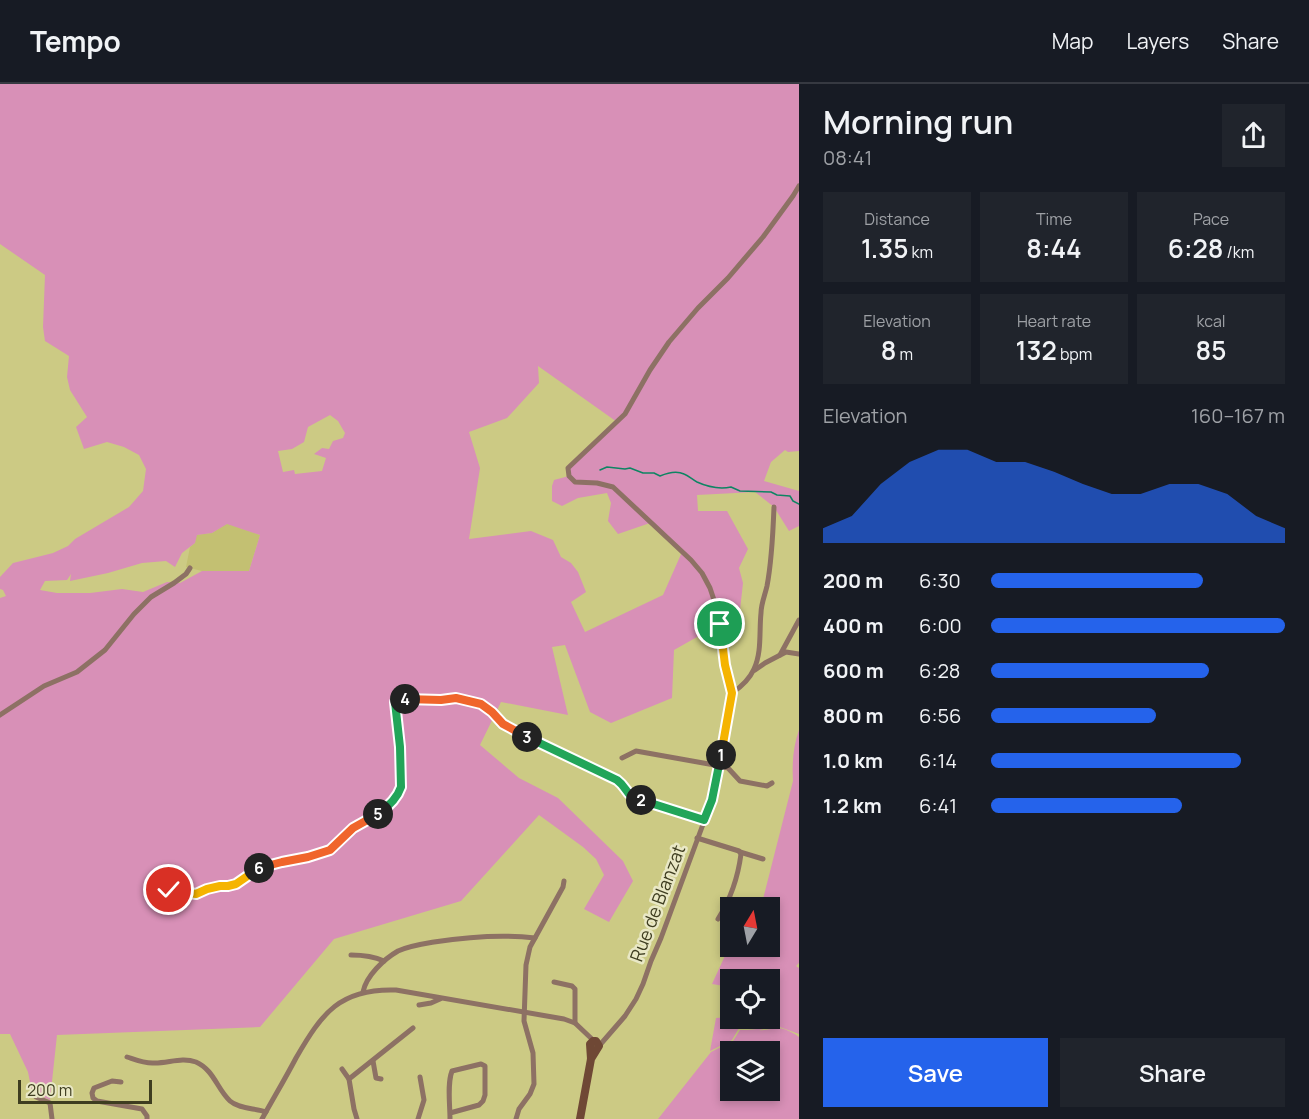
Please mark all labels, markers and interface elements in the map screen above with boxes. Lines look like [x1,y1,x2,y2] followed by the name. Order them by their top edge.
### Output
[30,22,121,60] text: Tempo
[1052,27,1093,55] text: Map
[1126,27,1189,55] text: Layers
[1222,27,1279,55] text: Share
[823,99,1013,144] text: Morning run
[1222,104,1285,167] button: share
[823,144,872,171] text: 08:41
[864,208,930,230] text: Distance
[1036,208,1072,230] text: Time
[1193,208,1229,230] text: Pace
[861,230,908,266] text: 1.35
[1026,230,1082,266] text: 8:44
[1168,230,1223,266] text: 6:28
[908,241,933,263] text: km
[1223,241,1254,263] text: /km
[863,310,931,332] text: Elevation
[1017,310,1091,332] text: Heart rate
[1196,310,1226,332] text: kcal
[881,332,896,368] text: 8
[1016,332,1057,368] text: 132
[1196,332,1226,368] text: 85
[896,343,913,365] text: m
[1057,343,1092,365] text: bpm
[823,402,907,429] text: Elevation
[1191,402,1285,429] text: 160–167 m
[823,567,883,594] text: 200 m
[919,567,961,594] text: 6:30
[694,598,745,649] pin
[703,607,736,640] icon: arrive
[823,612,883,639] text: 400 m
[919,612,962,639] text: 6:00
[823,657,884,684] text: 600 m
[919,657,960,684] text: 6:28
[390,684,420,714] pin: 4
[400,688,410,710] text: 4
[823,702,884,729] text: 800 m
[919,702,961,729] text: 6:56
[512,722,542,752] pin: 3
[522,726,532,748] text: 3
[706,740,736,770] pin: 1
[717,744,725,766] text: 1
[823,747,883,774] text: 1.0 km
[919,747,957,774] text: 6:14
[626,785,656,815] pin: 2
[636,789,646,811] text: 2
[823,792,882,819] text: 1.2 km
[919,792,957,819] text: 6:41
[363,799,393,829] pin: 5
[373,803,383,825] text: 5
[624,841,690,965] street label: Rue de Blanzat
[244,853,274,883] pin: 6
[254,857,264,879] text: 6
[143,864,194,915] pin
[152,873,185,906] icon: check
[720,897,780,957] north arrow
[720,897,780,1101] map controls
[720,969,780,1029] button: locate
[823,1038,1048,1107] button: Save
[1060,1038,1285,1107] button: Share
[720,1041,780,1101] button: layers
[18,1077,152,1104] scale bar
[27,1079,72,1101] text: 200 m

